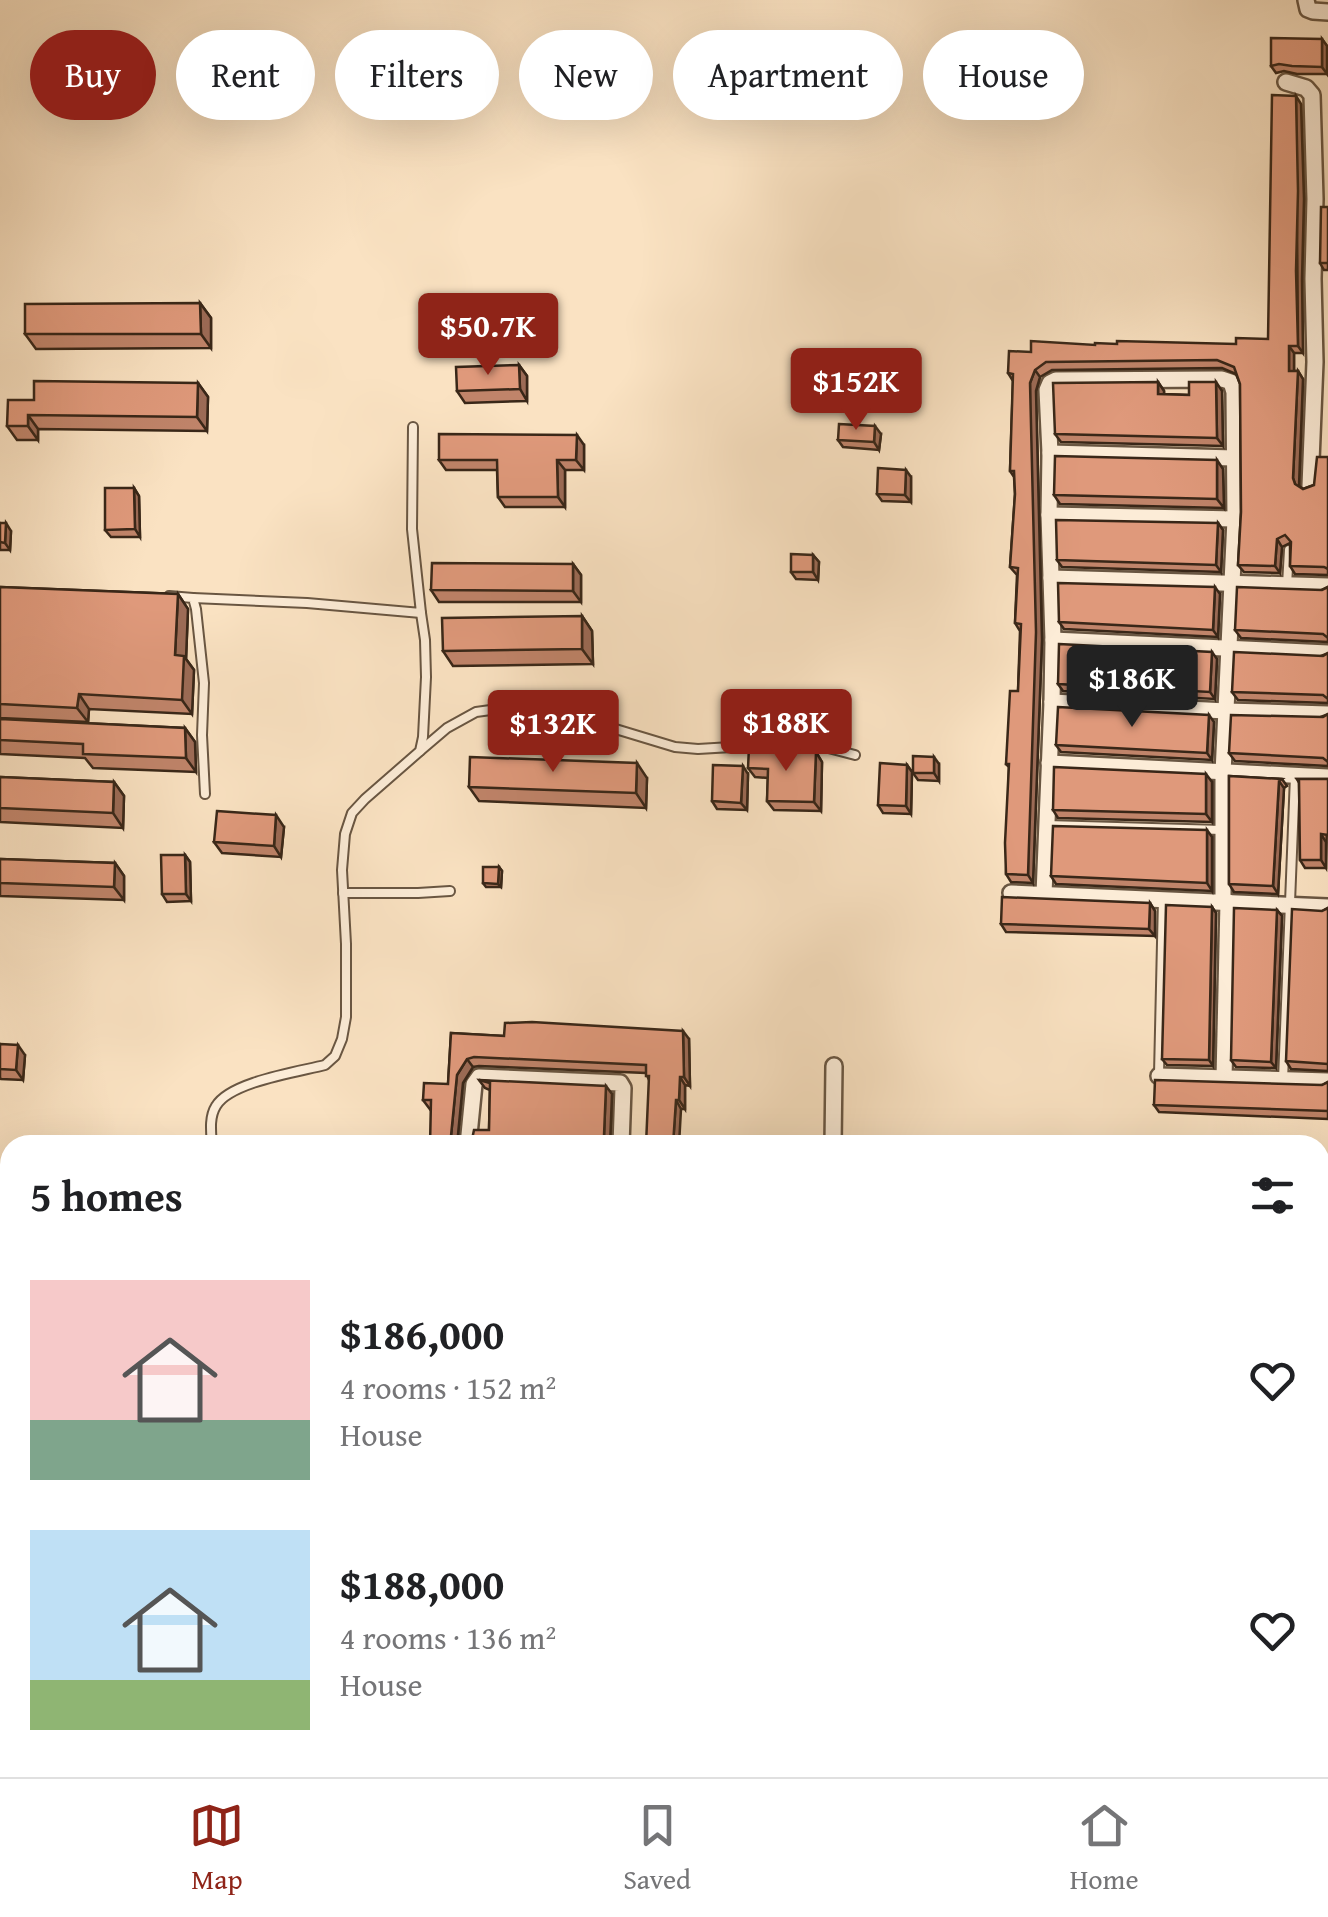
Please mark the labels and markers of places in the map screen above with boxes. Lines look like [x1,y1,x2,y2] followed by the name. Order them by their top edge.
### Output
[407,293,569,378] pin: $50.7K
[786,348,926,433] pin: $152K
[1062,645,1202,730] pin: $186K
[716,689,856,774] pin: $188K
[483,690,623,775] pin: $132K

